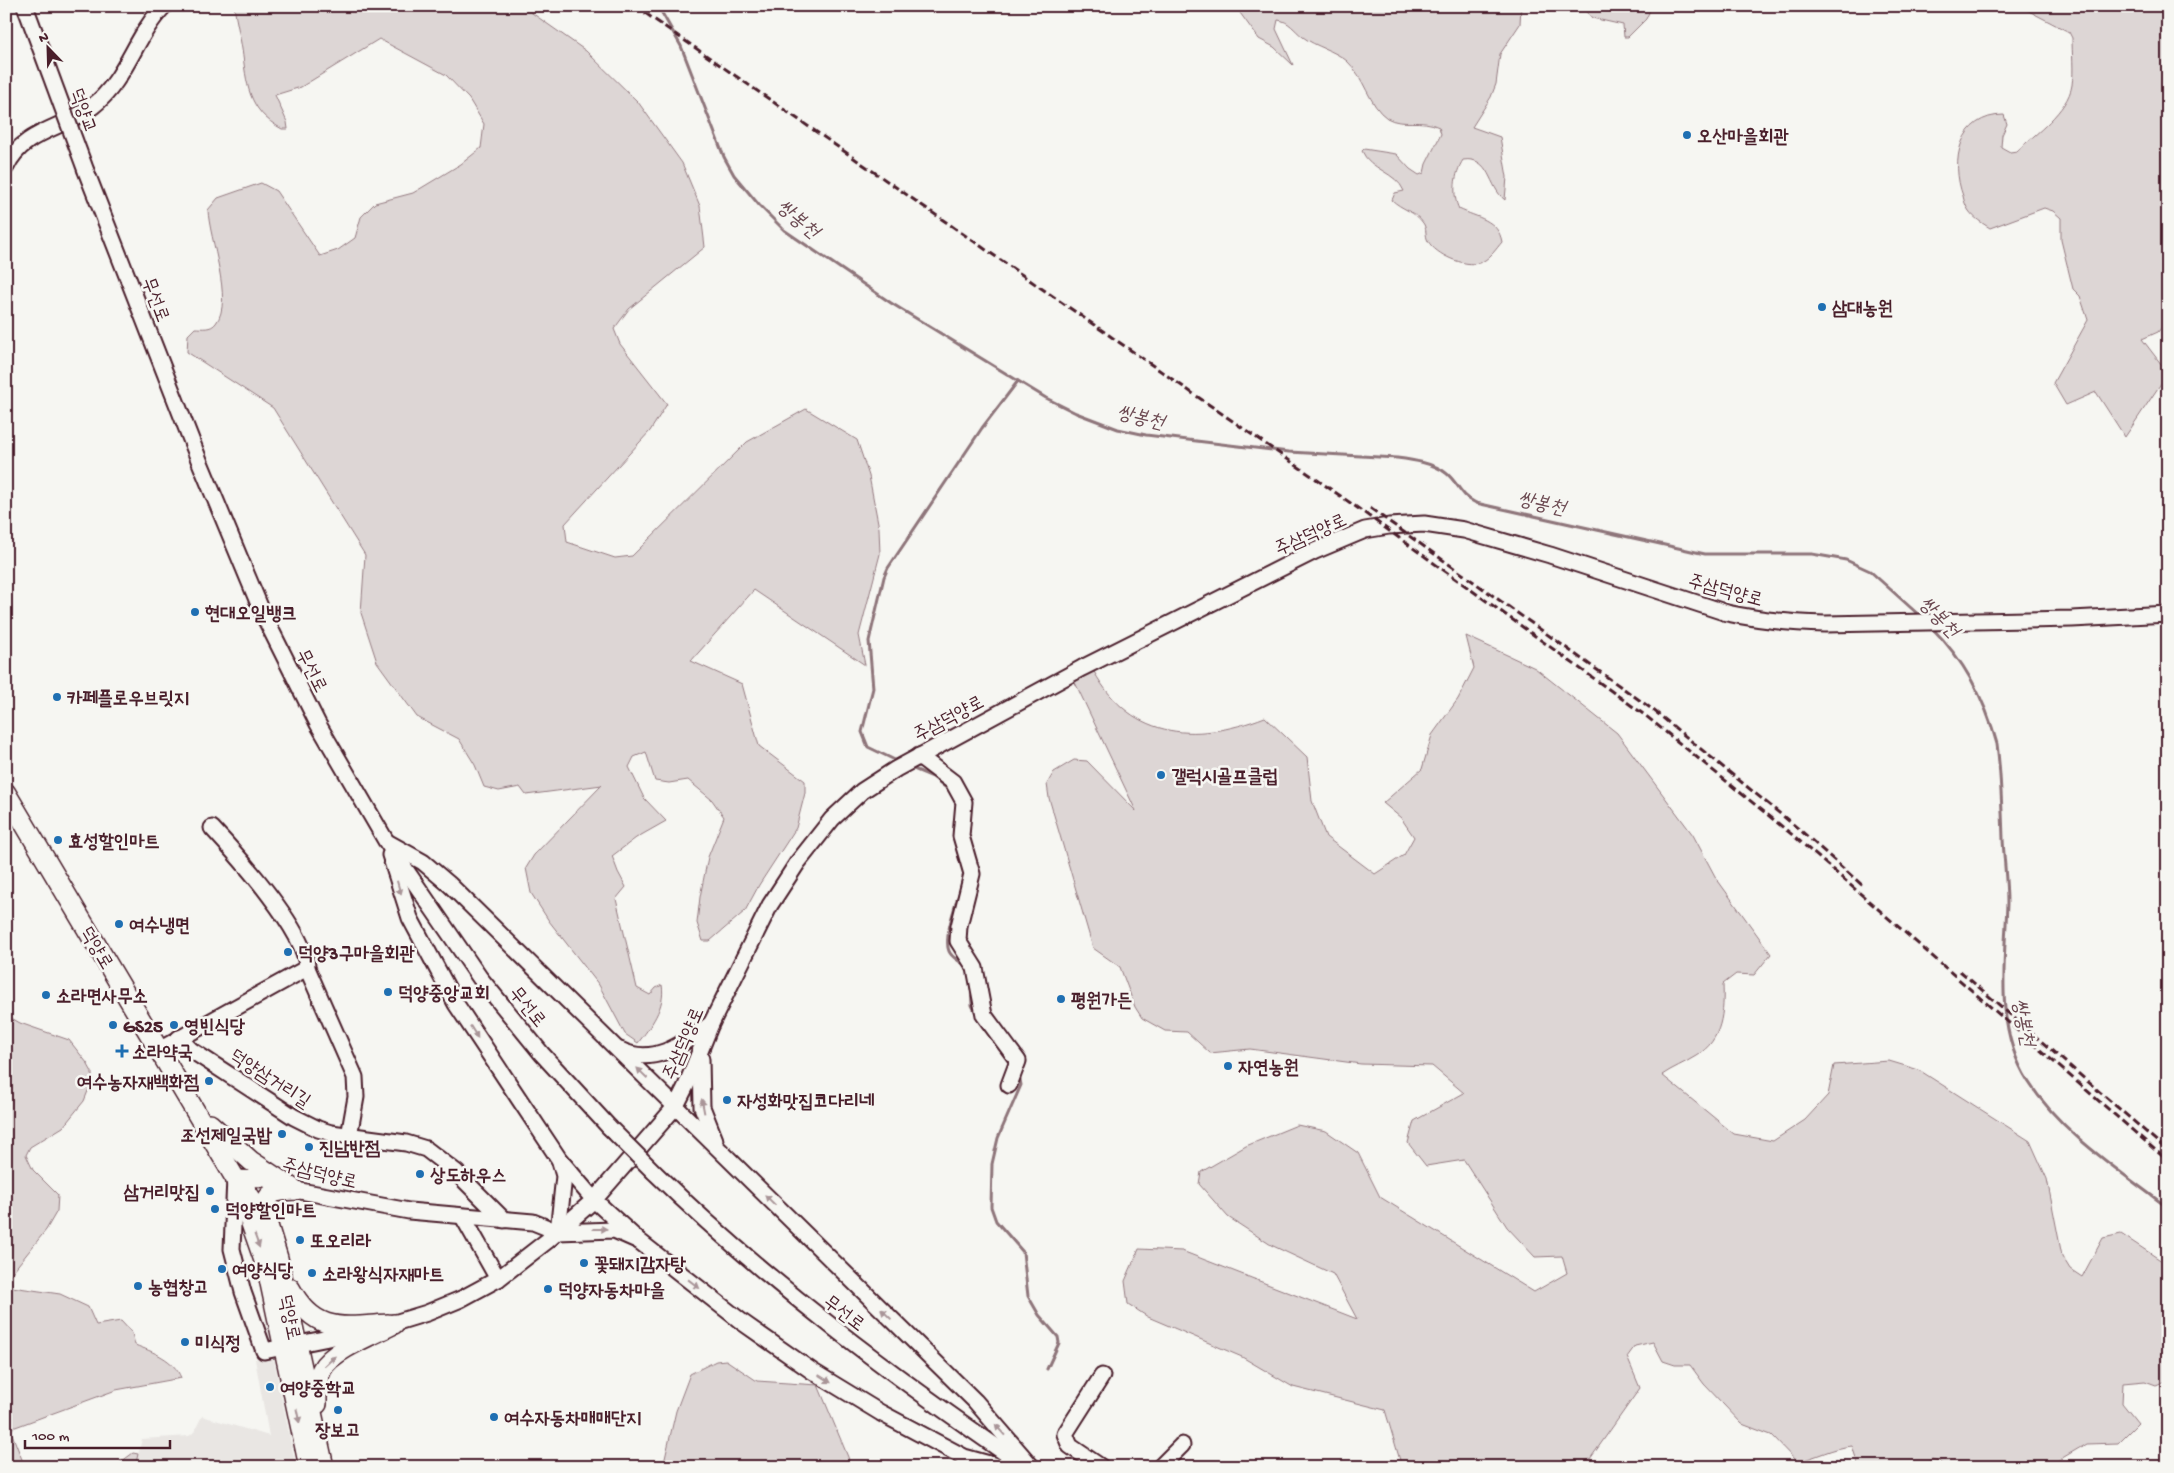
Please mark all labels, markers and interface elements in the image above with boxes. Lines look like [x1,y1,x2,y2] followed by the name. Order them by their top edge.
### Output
[22,22,72,72] north arrow
[36,29,51,48] text: N
[63,86,100,137] street label: 덕양교
[1697,127,1789,150] place label: 오산마을회관
[1681,129,1693,141] marker: 오산마을회관
[771,196,824,246] water label: 쌍봉천
[135,275,173,326] street label: 무선로
[1832,299,1893,322] place label: 삼대농원
[1816,301,1828,313] marker: 삼대농원
[1114,402,1168,437] water label: 쌍봉천
[1515,489,1569,522] water label: 쌍봉천
[1272,510,1351,562] street label: 주삼덕양로
[1685,571,1765,613] street label: 주삼덕양로
[1912,593,1964,645] water label: 쌍봉천
[205,604,297,627] place label: 현대오일뱅크
[189,606,201,618] marker: 현대오일뱅크
[289,646,331,697] street label: 무선로
[67,689,189,712] place label: 카페플로우브릿지
[51,691,63,703] marker: 카페플로우브릿지
[910,692,989,748] street label: 주삼덕양로
[1171,767,1278,790] place label: 갤럭시골프클럽
[1155,769,1167,781] marker: 갤럭시골프클럽
[68,832,160,855] place label: 효성할인마트
[52,834,64,846] marker: 효성할인마트
[396,881,404,896] one-way arrow
[129,916,190,939] place label: 여수냉면
[113,918,125,930] marker: 여수냉면
[73,923,117,974] street label: 덕양로
[298,944,416,967] place label: 덕양3구마을회관
[282,946,294,958] marker: 덕양3구마을회관
[503,983,550,1033] street label: 무선로
[398,984,490,1007] place label: 덕양중앙교회
[382,986,394,998] marker: 덕양중앙교회
[56,987,148,1010] place label: 소라면사무소
[40,989,52,1001] marker: 소라면사무소
[1071,991,1132,1014] place label: 평원가든
[1055,993,1067,1005] marker: 평원가든
[2006,997,2038,1050] water label: 쌍봉천
[660,1005,711,1084] street label: 주삼덕양로
[123,1017,163,1040] place label: GS25
[184,1017,246,1040] place label: 영빈식당
[107,1019,119,1031] marker: GS25
[168,1019,180,1031] marker: 영빈식당
[469,1025,478,1039] one-way arrow
[132,1043,193,1066] place label: 소라약국
[116,1045,128,1057] marker: 소라약국
[224,1045,314,1115] street label: 덕양삼거리길
[1238,1058,1299,1081] place label: 자연농원
[1222,1060,1234,1072] marker: 자연농원
[637,1067,649,1079] one-way arrow
[77,1073,200,1096] place label: 여수농자재백화점
[203,1075,215,1087] marker: 여수농자재백화점
[737,1092,875,1115] place label: 자성화맛집코다리네
[721,1094,733,1106] marker: 자성화맛집코다리네
[698,1098,706,1114] one-way arrow
[180,1126,273,1149] place label: 조선제일국밥
[276,1128,288,1140] marker: 조선제일국밥
[319,1139,381,1162] place label: 진남반점
[303,1141,315,1153] marker: 진남반점
[279,1155,359,1196] street label: 주삼덕양로
[430,1166,506,1189] place label: 상도하우스
[414,1168,426,1180] marker: 상도하우스
[124,1183,200,1206] place label: 삼거리맛집
[204,1185,216,1197] marker: 삼거리맛집
[765,1194,777,1206] one-way arrow
[225,1201,317,1224] place label: 덕양할인마트
[209,1203,221,1215] marker: 덕양할인마트
[592,1225,608,1233] one-way arrow
[310,1232,372,1255] place label: 또오리라
[254,1233,261,1248] one-way arrow
[294,1234,306,1246] marker: 또오리라
[594,1255,686,1278] place label: 꽃돼지감자탕
[578,1257,590,1269] marker: 꽃돼지감자탕
[232,1261,294,1284] place label: 여양식당
[216,1263,228,1275] marker: 여양식당
[322,1265,444,1288] place label: 소라왕식자재마트
[306,1267,318,1279] marker: 소라왕식자재마트
[148,1278,209,1301] place label: 농협창고
[687,1279,700,1290] one-way arrow
[132,1280,144,1292] marker: 농협창고
[558,1281,665,1304] place label: 덕양자동차마을
[542,1283,554,1295] marker: 덕양자동차마을
[818,1292,868,1338] street label: 무선로
[272,1293,304,1343] street label: 덕양로
[880,1308,892,1320] one-way arrow
[195,1334,241,1357] place label: 미식정
[179,1336,191,1348] marker: 미식정
[324,1355,336,1367] one-way arrow
[819,1374,832,1384] one-way arrow
[280,1379,356,1402] place label: 여양중학교
[264,1381,276,1393] marker: 여양중학교
[332,1404,344,1416] marker: 장보고
[295,1408,303,1424] one-way arrow
[504,1409,642,1432] place label: 여수자동차매매단지
[488,1411,500,1423] marker: 여수자동차매매단지
[25,1418,170,1450] scale bar
[315,1421,361,1444] place label: 장보고
[994,1424,1006,1436] one-way arrow
[31,1428,70,1446] text: 100 m

